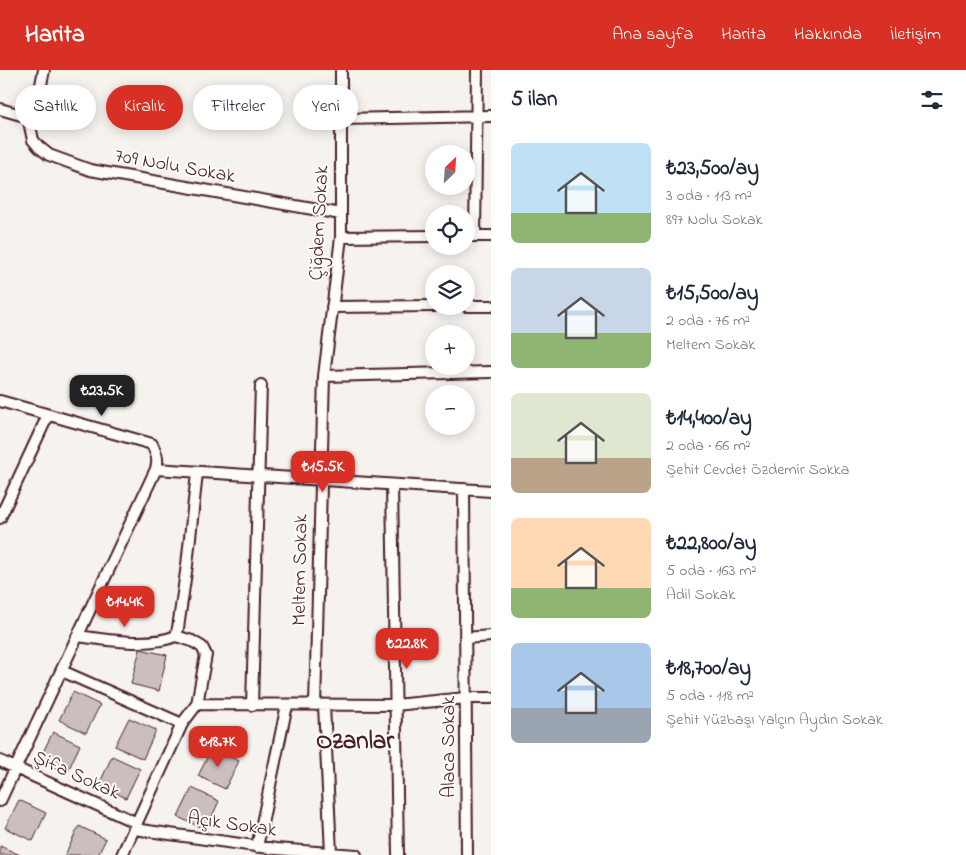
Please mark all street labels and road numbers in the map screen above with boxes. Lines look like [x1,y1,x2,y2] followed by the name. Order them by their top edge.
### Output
[112,142,238,192] street label: 709 Nolu Sokak
[303,164,339,281] street label: Çiğdem Sokak
[286,514,316,626] street label: Meltem Sokak
[435,696,464,798] street label: Alaca Sokak
[28,744,124,808] street label: Şifa Sokak
[186,804,279,846] street label: Açık Sokak

